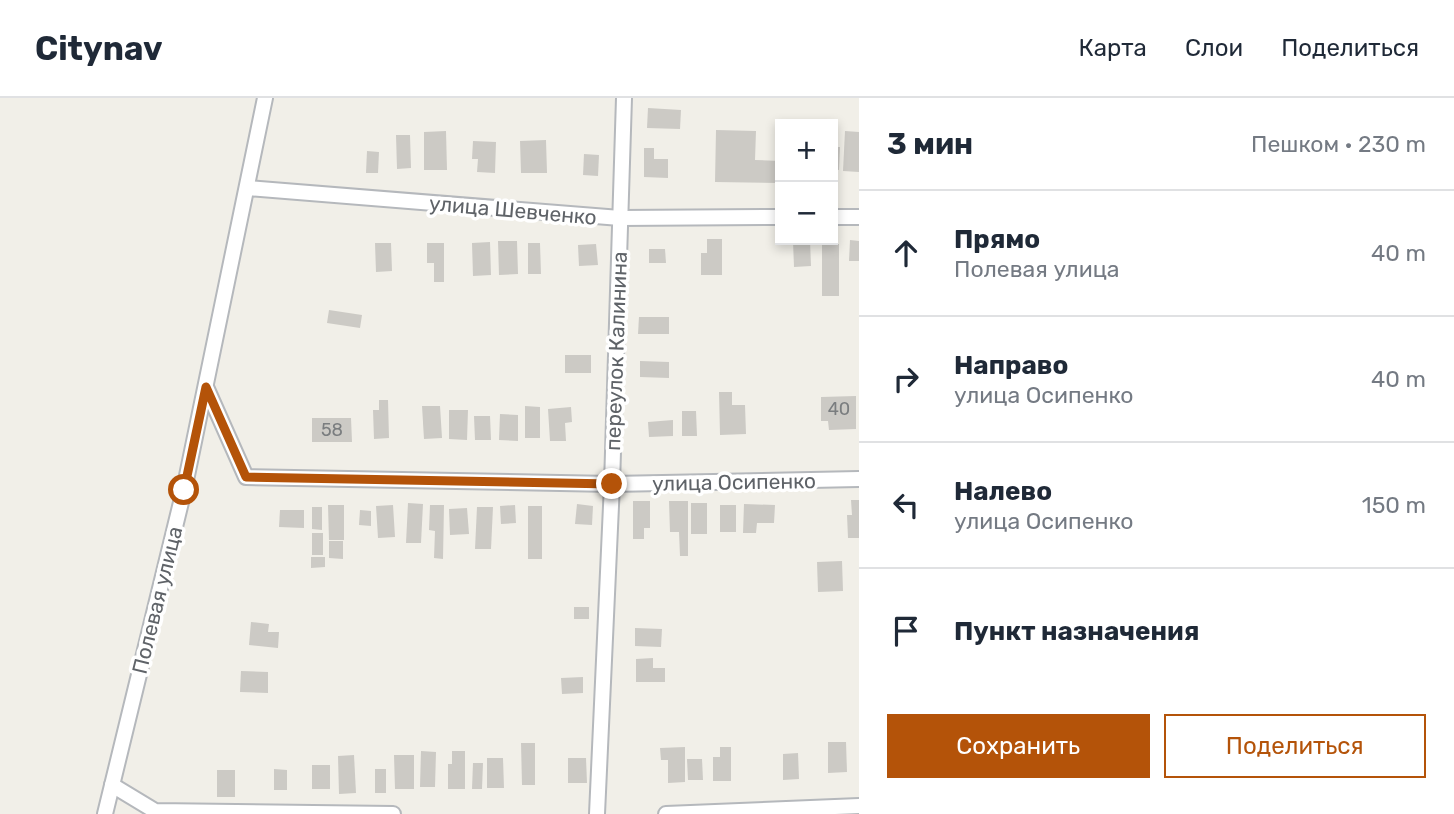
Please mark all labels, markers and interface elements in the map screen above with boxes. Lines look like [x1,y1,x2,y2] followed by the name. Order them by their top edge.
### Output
[35,29,163,68] text: Citynav
[1078,34,1147,62] text: Карта
[1185,34,1243,62] text: Слои
[1281,34,1419,62] text: Поделиться
[775,119,838,245] map controls
[775,119,838,182] button: +
[887,126,973,162] text: 3 мин
[1251,130,1426,158] text: Пешком · 230 m
[775,182,838,245] button: −
[428,190,598,230] street label: улица Шевченко
[954,224,1040,255] text: Прямо
[887,234,925,272] icon: ahead
[1371,239,1426,267] text: 40 m
[600,251,632,451] street label: переулок Калинина
[954,255,1120,283] text: Полевая улица
[954,350,1068,381] text: Направо
[887,360,925,398] icon: right
[1371,365,1426,393] text: 40 m
[954,381,1134,409] text: улица Осипенко
[828,398,850,420] house number: 40
[321,419,343,441] house number: 58
[596,468,627,499] route end
[652,468,816,496] street label: улица Осипенко
[168,474,199,505] route start
[954,476,1052,507] text: Налево
[887,486,925,524] icon: left
[1362,491,1426,519] text: 150 m
[954,507,1134,535] text: улица Осипенко
[127,524,187,676] street label: Полевая улица
[887,612,925,650] icon: arrive
[954,616,1199,647] text: Пункт назначения
[887,714,1150,778] button: Сохранить
[1164,714,1426,778] button: Поделиться

